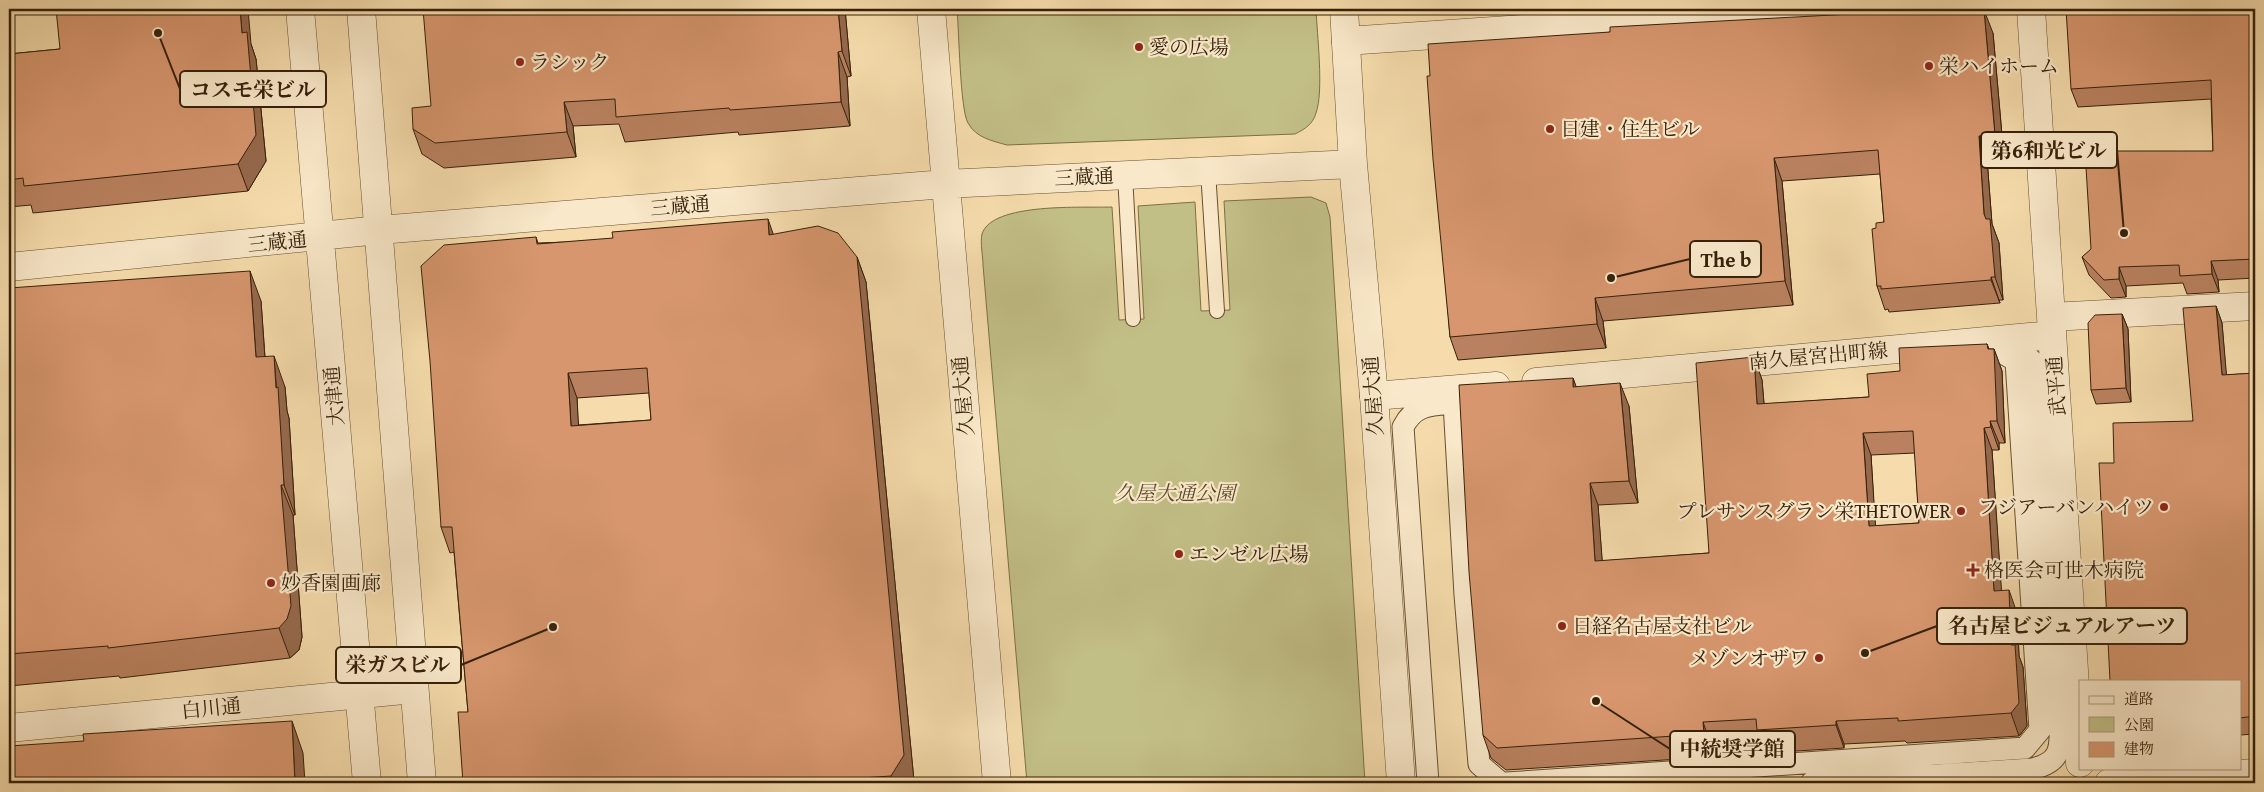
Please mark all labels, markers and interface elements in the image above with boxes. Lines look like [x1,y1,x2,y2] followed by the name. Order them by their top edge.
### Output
[1149,32,1229,61] place label: 愛の広場
[1133,41,1145,53] marker: 愛の広場
[530,47,610,76] place label: ラシック
[1939,51,2059,80] place label: 栄ハイホーム
[514,56,526,68] marker: ラシック
[1923,60,1935,72] marker: 栄ハイホーム
[180,71,326,107] callout: コスモ栄ビル
[190,74,316,105] text: コスモ栄ビル
[1560,114,1700,143] place label: 日建・住生ビル
[1544,123,1556,135] marker: 日建・住生ビル
[1981,132,2117,168] callout: 第6和光ビル
[1991,135,2107,166] text: 第6和光ビル
[1053,160,1115,193] street label: 三蔵通
[649,188,711,223] street label: 三蔵通
[246,224,308,259] street label: 三蔵通
[1690,241,1761,277] callout: The b
[1700,244,1752,275] text: The b
[1747,335,1889,376] street label: 南久屋宮出町線
[945,355,980,437] street label: 久屋大通
[1355,355,1390,437] street label: 久屋大通
[2039,355,2072,417] street label: 武平通
[316,365,351,427] street label: 大津通
[1115,478,1238,507] park label: 久屋大通公園
[1978,492,2154,521] place label: フジアーバンハイツ
[1677,496,1951,525] place label: プレサンスグラン栄THETOWER
[2158,501,2170,513] marker: フジアーバンハイツ
[1955,505,1967,517] marker: プレサンスグラン栄THETOWER
[1189,539,1309,568] place label: エンゼル広場
[1173,548,1185,560] marker: エンゼル広場
[1984,555,2144,584] place label: 格医会可世木病院
[1966,563,1980,577] marker: 格医会可世木病院
[281,568,381,597] place label: 妙香園画廊
[265,577,277,589] marker: 妙香園画廊
[1937,608,2187,644] callout: 名古屋ビジュアルアーツ
[1948,610,2176,641] text: 名古屋ビジュアルアーツ
[1572,611,1752,640] place label: 日経名古屋支社ビル
[1556,620,1568,632] marker: 日経名古屋支社ビル
[1690,643,1809,672] place label: メゾンオザワ
[336,647,461,683] callout: 栄ガスビル
[346,649,451,680] text: 栄ガスビル
[1813,652,1825,664] marker: メゾンオザワ
[2079,680,2242,770] legend
[2124,688,2154,709] text: 道路
[180,690,242,725] street label: 白川通
[2124,714,2154,735] text: 公園
[1670,731,1795,767] callout: 中統奨学館
[1680,733,1785,764] text: 中統奨学館
[2124,738,2154,759] text: 建物

